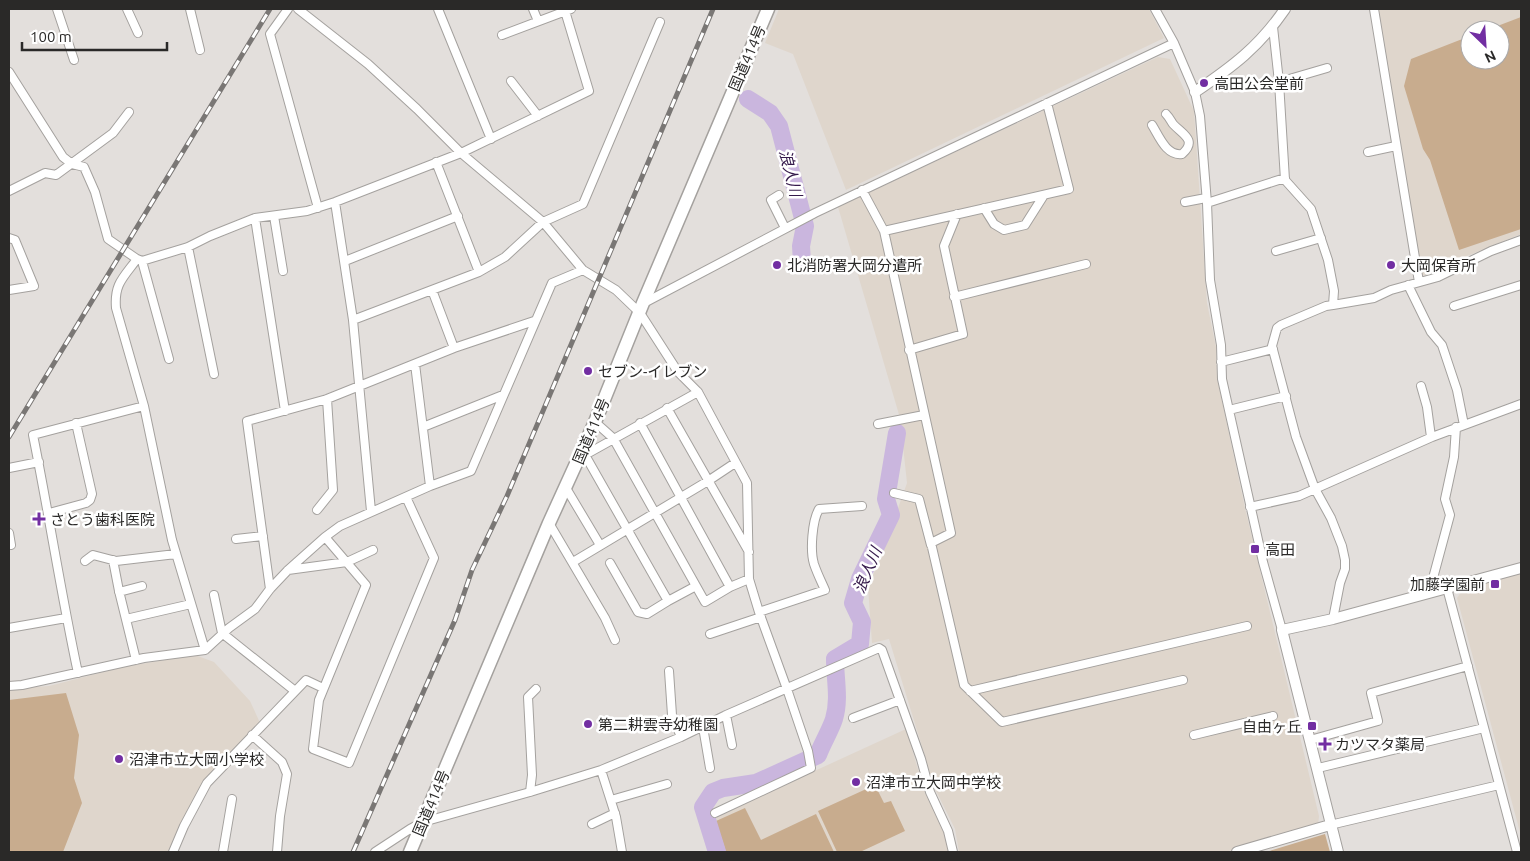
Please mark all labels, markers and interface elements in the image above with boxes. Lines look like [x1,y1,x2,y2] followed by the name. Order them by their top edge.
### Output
[22,20,168,52] scale bar
[1460,20,1510,70] north arrow
[725,22,769,94] street label: 国道414号
[30,28,72,45] text: 100 m
[1482,47,1499,66] text: N
[1214,75,1304,92] place label: 高田公会堂前
[1198,77,1210,89] marker: 高田公会堂前
[776,148,806,200] water label: 浪人川
[787,257,922,274] place label: 北消防署大岡分遣所
[1401,257,1476,274] place label: 大岡保育所
[771,259,783,271] marker: 北消防署大岡分遣所
[1385,259,1397,271] marker: 大岡保育所
[598,363,707,380] place label: セブン-イレブン
[582,365,594,377] marker: セブン-イレブン
[569,395,613,467] street label: 国道414号
[50,511,155,528] place label: さとう歯科医院
[32,512,46,526] marker: さとう歯科医院
[1265,541,1295,558] place label: 高田
[849,543,885,596] water label: 浪人川
[1249,543,1261,555] marker: 高田
[1410,576,1485,593] place label: 加藤学園前
[1489,578,1501,590] marker: 加藤学園前
[598,716,718,733] place label: 第二耕雲寺幼稚園
[582,718,594,730] marker: 第二耕雲寺幼稚園
[1242,718,1302,735] place label: 自由ヶ丘
[1306,720,1318,732] marker: 自由ヶ丘
[1335,736,1425,753] place label: カツマタ薬局
[1319,738,1331,750] marker: カツマタ薬局
[129,751,264,768] place label: 沼津市立大岡小学校
[113,753,125,765] marker: 沼津市立大岡小学校
[409,767,453,839] street label: 国道414号
[866,774,1001,791] place label: 沼津市立大岡中学校
[850,776,862,788] marker: 沼津市立大岡中学校

